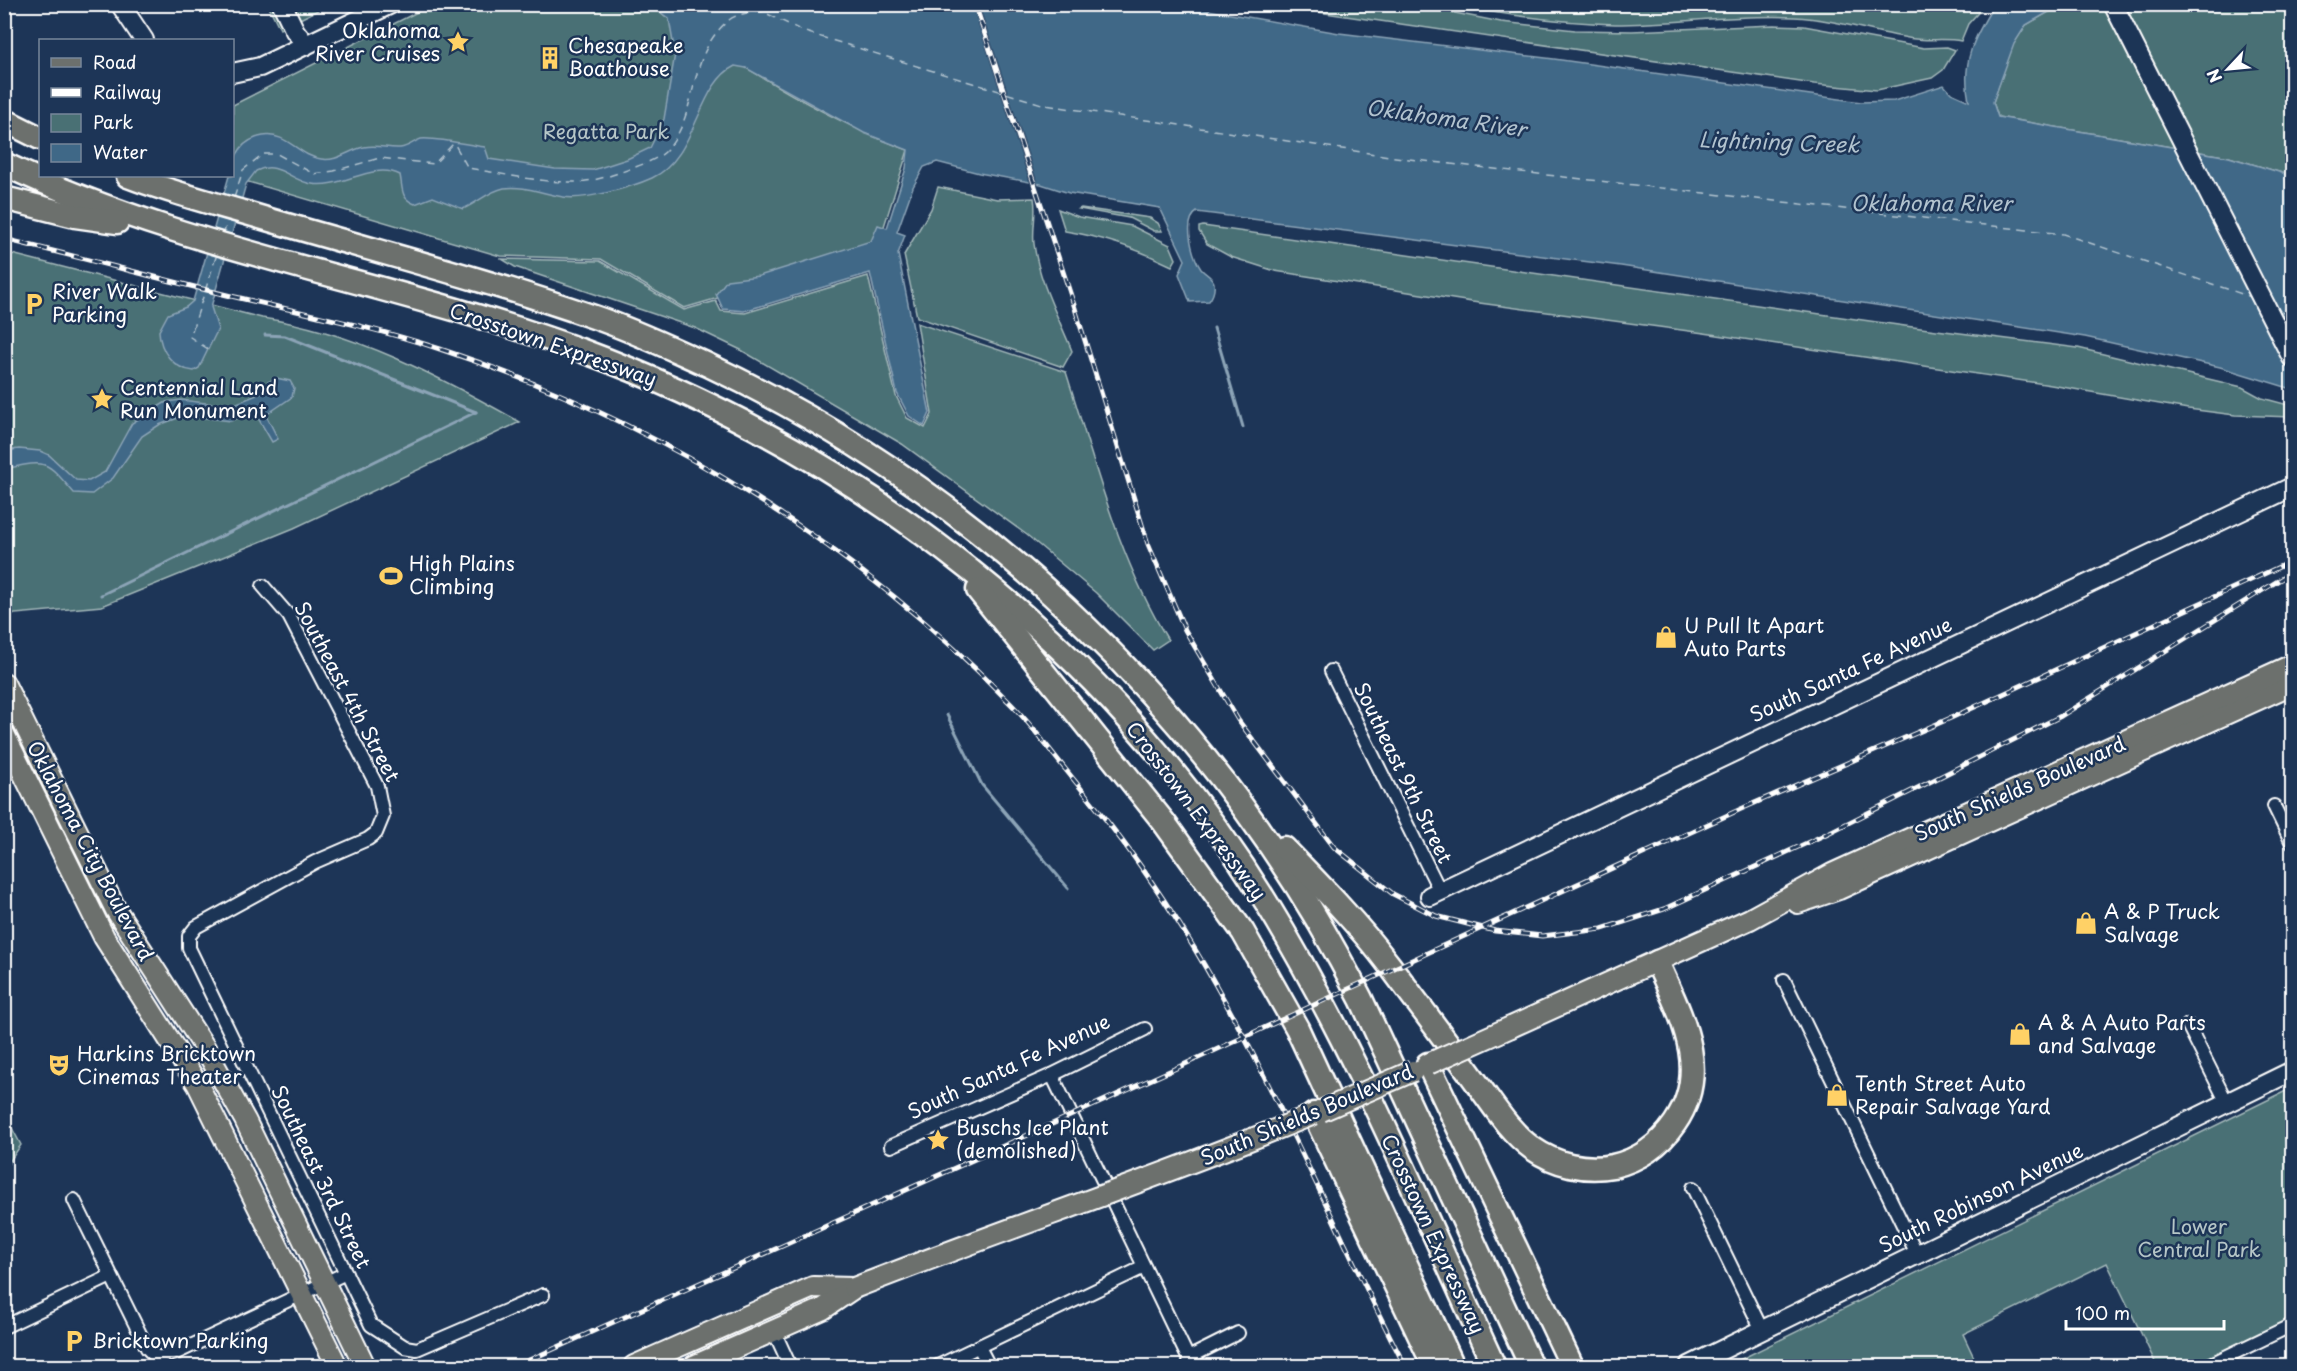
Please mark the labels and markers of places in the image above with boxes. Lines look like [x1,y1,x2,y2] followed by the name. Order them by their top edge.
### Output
[315,15,441,68] place label: Oklahoma River Cruises
[445,29,471,55] place icon: Oklahoma River Cruises
[568,30,684,83] place label: Chesapeake Boathouse
[537,45,563,71] building icon: Chesapeake Boathouse
[52,276,157,329] place label: River Walk Parking
[21,291,47,317] parking icon: River Walk Parking
[120,372,278,425] place label: Centennial Land Run Monument
[89,386,115,412] place icon: Centennial Land Run Monument
[409,548,515,601] place label: High Plains Climbing
[378,563,404,589] sports icon: High Plains Climbing
[1684,610,1824,663] place label: U Pull It Apart Auto Parts
[1653,624,1679,650] shop icon: U Pull It Apart Auto Parts
[2104,896,2220,949] place label: A & P Truck Salvage
[2073,910,2099,936] shop icon: A & P Truck Salvage
[2038,1007,2206,1060] place label: A & A Auto Parts and Salvage
[2007,1021,2033,1047] shop icon: A & A Auto Parts and Salvage
[77,1038,256,1091] place label: Harkins Bricktown Cinemas Theater
[46,1052,72,1078] theatre icon: Harkins Bricktown Cinemas Theater
[1855,1068,2051,1121] place label: Tenth Street Auto Repair Salvage Yard
[1824,1082,1850,1108] shop icon: Tenth Street Auto Repair Salvage Yard
[956,1112,1109,1165] place label: Buschs Ice Plant (demolished)
[925,1127,951,1153] place icon: Buschs Ice Plant (demolished)
[92,1325,269,1355] place label: Bricktown Parking
[61,1328,87,1354] parking icon: Bricktown Parking

